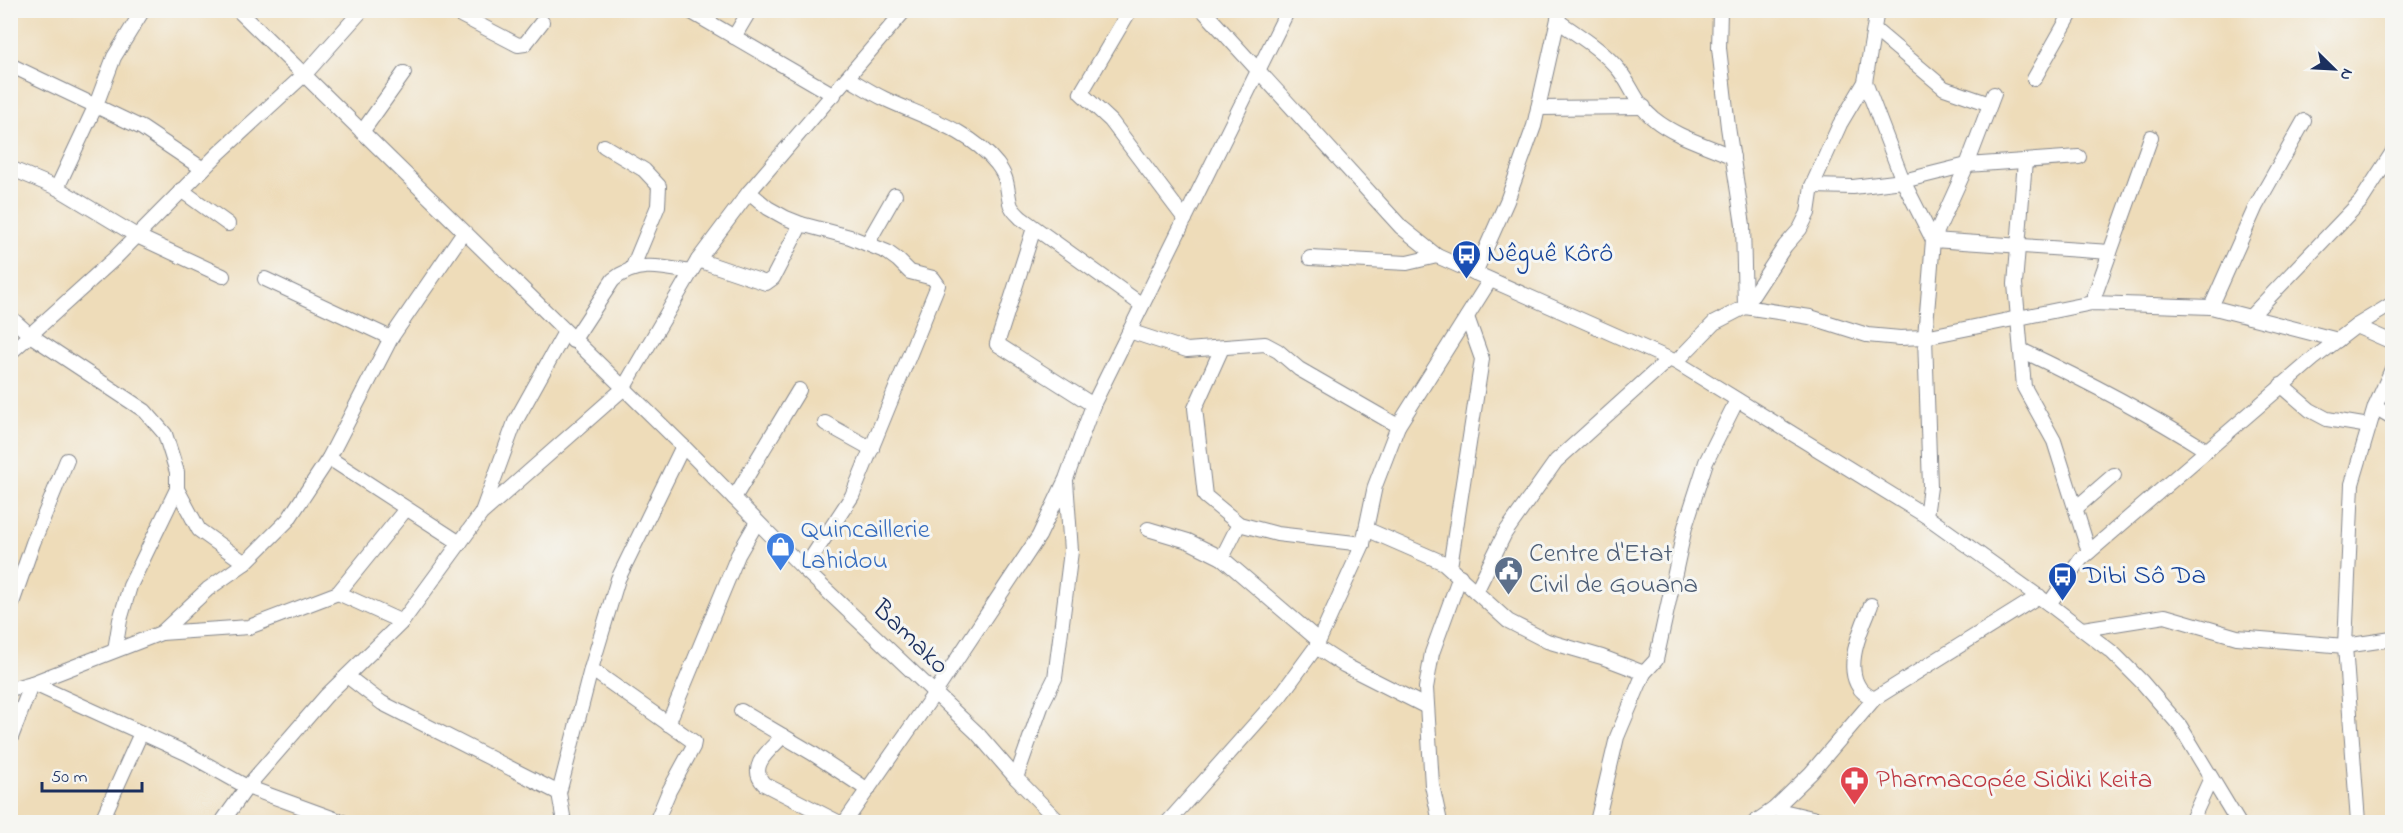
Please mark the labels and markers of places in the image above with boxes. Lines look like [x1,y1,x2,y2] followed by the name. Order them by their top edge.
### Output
[1487,235,1613,274] place label: Nêguê Kôrô
[1450,238,1482,280] bus stop icon: Nêguê Kôrô
[801,511,931,581] place label: Quincaillerie Lahidou
[764,530,796,572] shop icon: Quincaillerie Lahidou
[1529,535,1698,605] place label: Centre d'Etat Civil de Gouana
[1492,554,1524,596] public building icon: Centre d'Etat Civil de Gouana
[2082,557,2206,596] place label: Dibi Sô Da
[2046,560,2078,602] bus stop icon: Dibi Sô Da
[1876,761,2152,800] place label: Pharmacopée Sidiki Keita
[1839,764,1871,806] pharmacy icon: Pharmacopée Sidiki Keita

